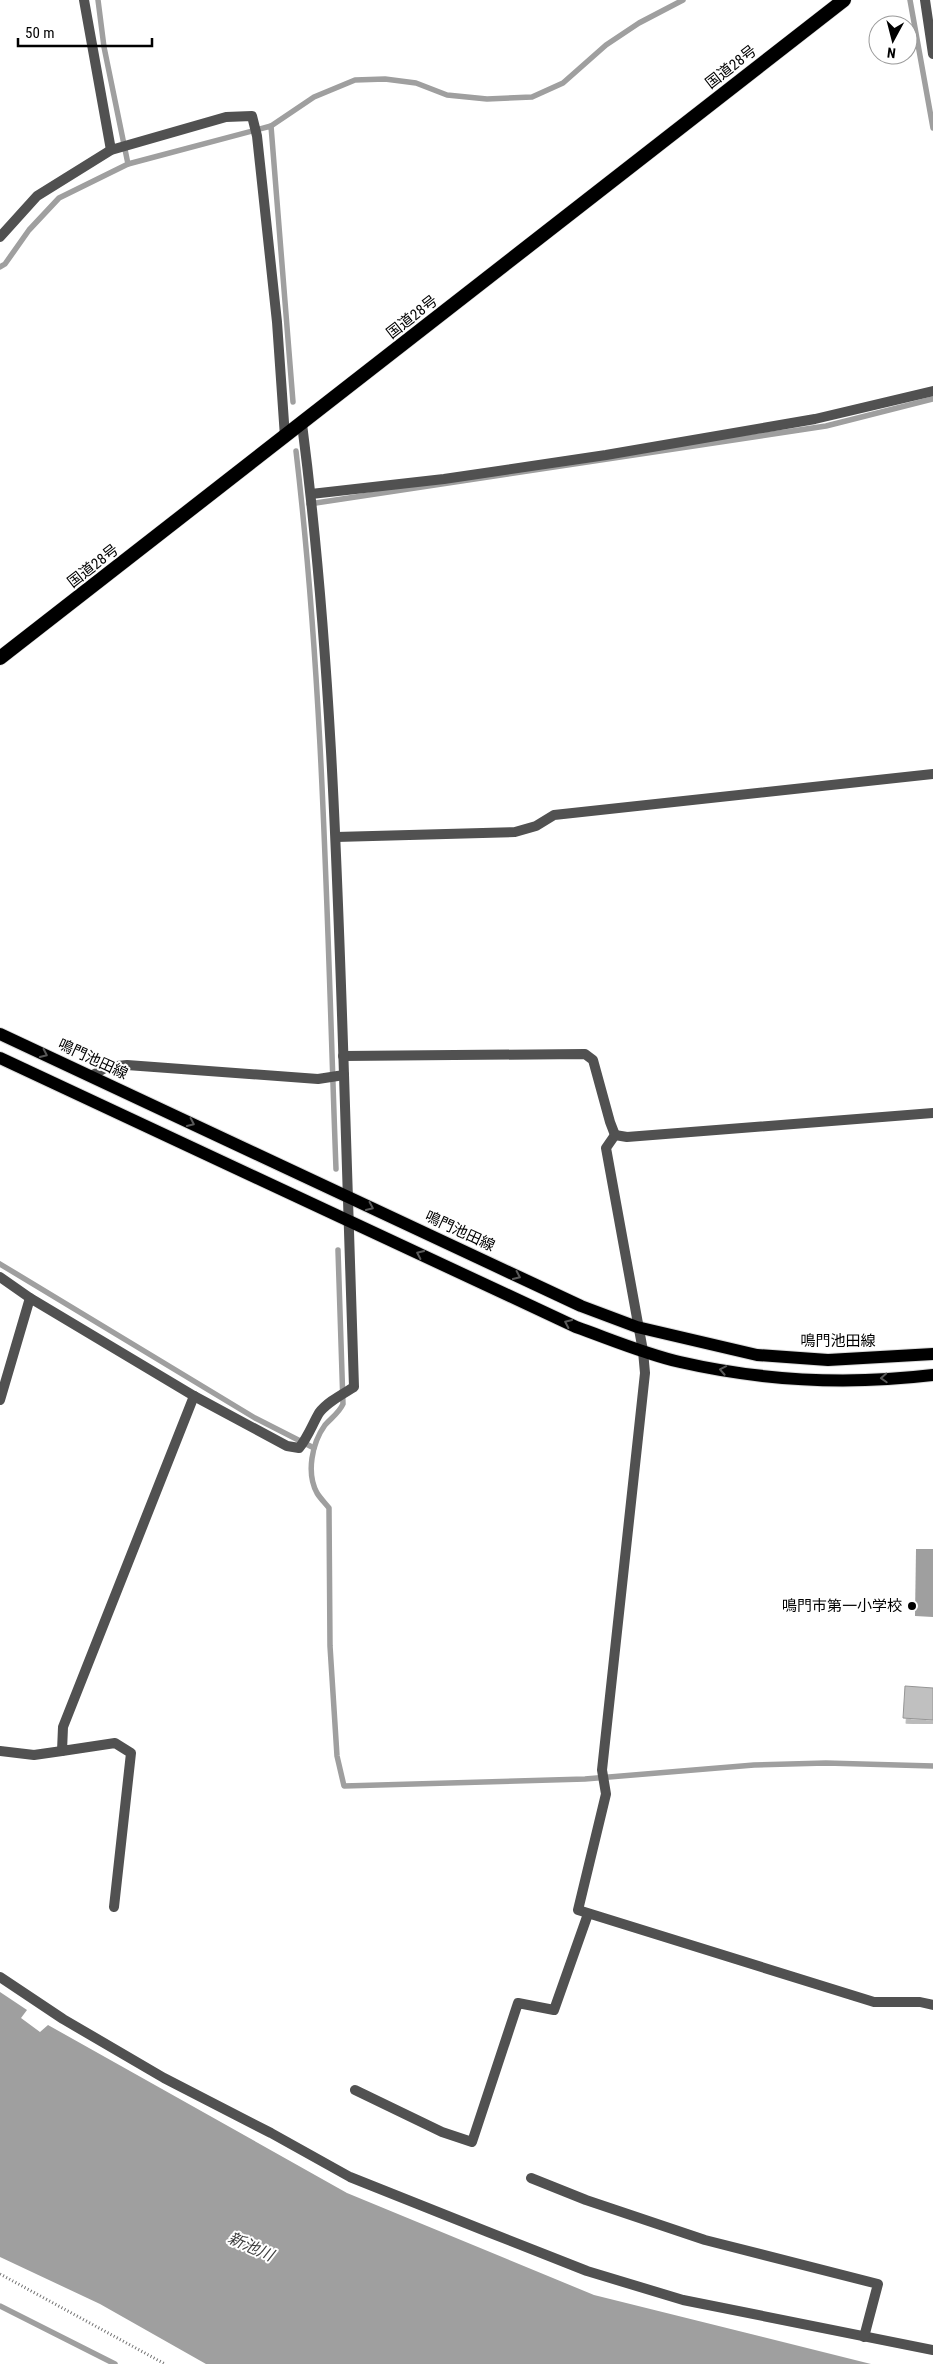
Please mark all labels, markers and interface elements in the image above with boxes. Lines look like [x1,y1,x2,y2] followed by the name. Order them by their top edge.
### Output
[18,15,151,47] scale bar
[868,15,918,65] north arrow
[25,24,55,42] text: 50 m
[702,41,760,93] street label: 国道28号
[886,44,897,61] text: N
[383,291,441,343] street label: 国道28号
[64,540,122,592] street label: 国道28号
[55,1035,131,1083] street label: 鳴門池田線
[39,1048,48,1059] one-way arrow
[186,1117,195,1127] one-way arrow
[365,1201,374,1211] one-way arrow
[422,1207,498,1255] street label: 鳴門池田線
[417,1250,426,1260] one-way arrow
[512,1270,521,1280] one-way arrow
[564,1319,573,1329] one-way arrow
[800,1332,876,1350] street label: 鳴門池田線
[718,1366,727,1376] one-way arrow
[880,1373,888,1384] one-way arrow
[782,1597,902,1615] place label: 鳴門市第一小学校
[906,1600,918,1612] marker: 鳴門市第一小学校
[225,2228,278,2266] water label: 新池川

